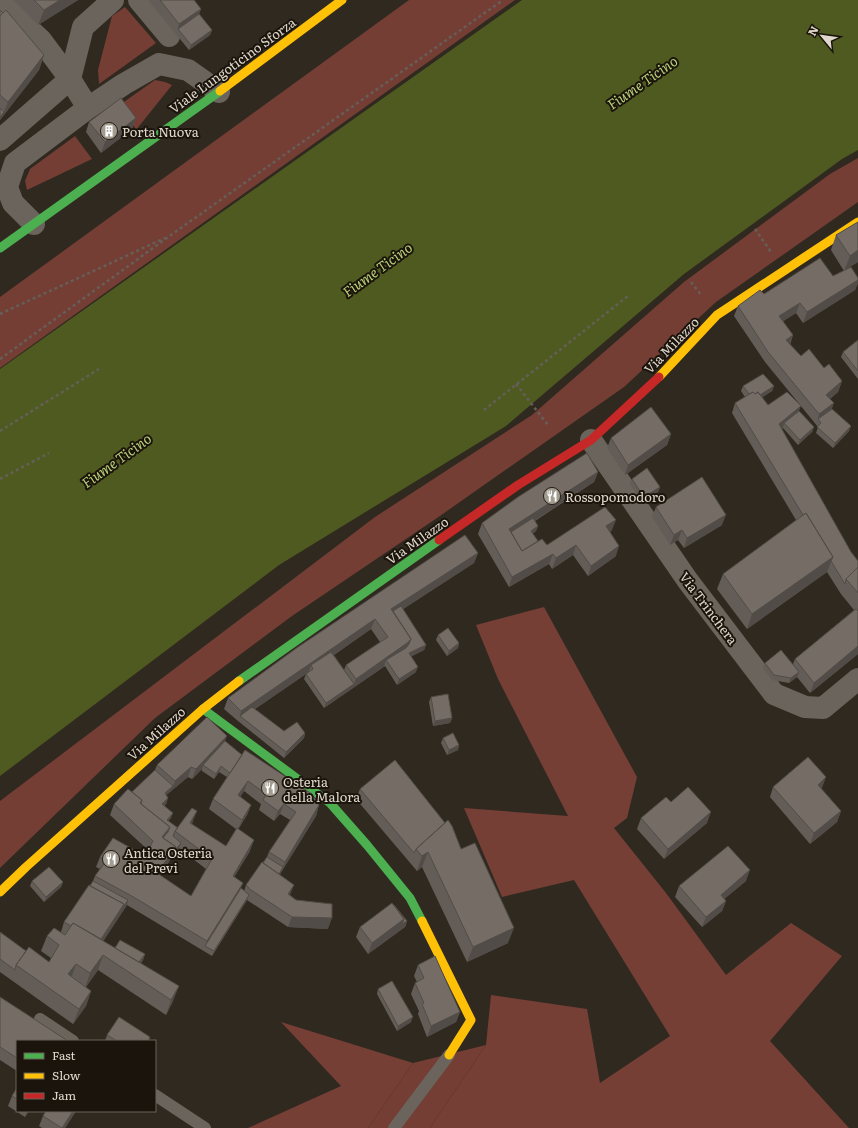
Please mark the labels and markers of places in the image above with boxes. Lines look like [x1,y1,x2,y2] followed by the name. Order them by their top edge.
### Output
[99,121,119,141] building icon: Porta Nuova
[122,122,199,141] place label: Porta Nuova
[542,486,562,506] restaurant icon: Rossopomodoro
[565,487,666,506] place label: Rossopomodoro
[283,772,360,806] place label: Osteria della Malora
[260,778,280,798] restaurant icon: Osteria della Malora
[124,843,212,877] place label: Antica Osteria del Previ
[101,849,121,869] restaurant icon: Antica Osteria del Previ

